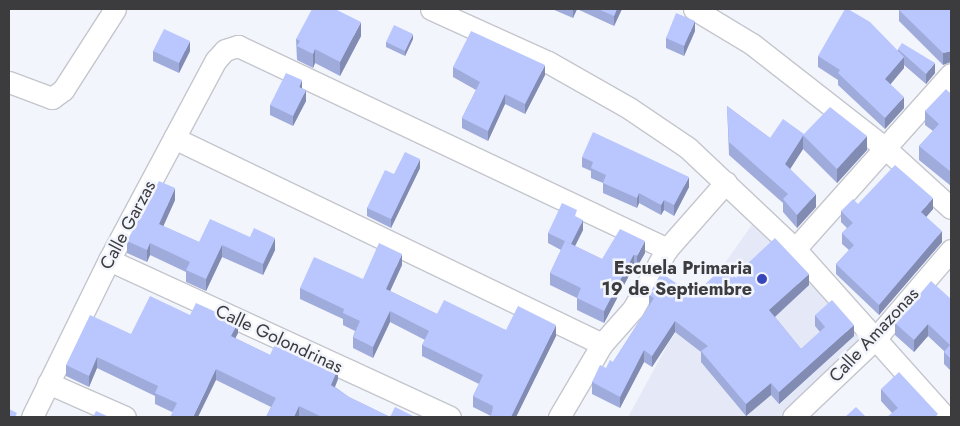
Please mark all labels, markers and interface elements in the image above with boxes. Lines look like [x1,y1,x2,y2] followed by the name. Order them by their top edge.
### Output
[96,177,160,273] street label: Calle Garzas
[602,258,752,300] place label: Escuela Primaria 19 de Septiembre
[756,273,768,285] marker: Escuela Primaria 19 de Septiembre
[825,283,923,387] street label: Calle Amazonas
[212,300,346,378] street label: Calle Golondrinas

